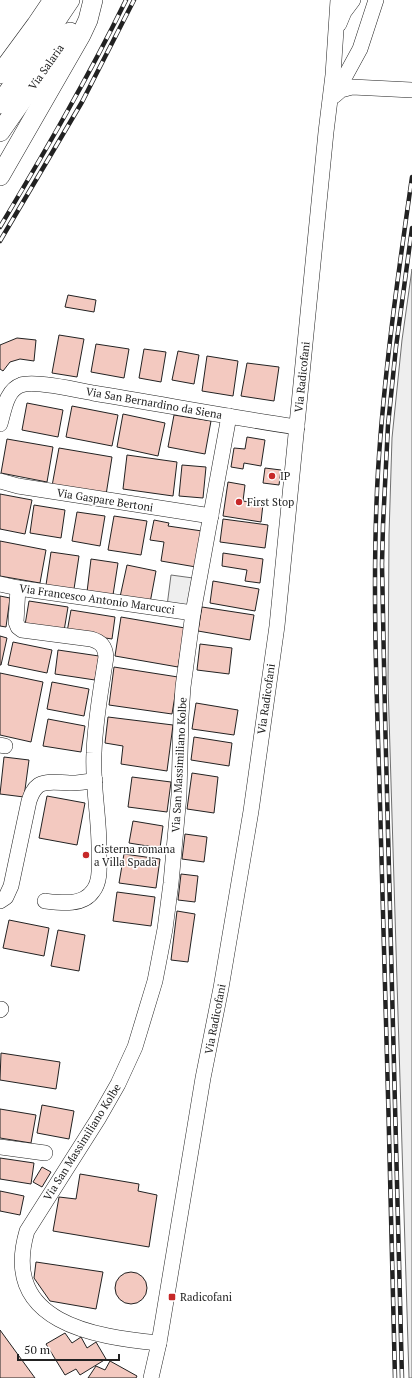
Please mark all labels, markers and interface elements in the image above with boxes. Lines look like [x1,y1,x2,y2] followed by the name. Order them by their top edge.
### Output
[25,41,67,93] street label: Via Salaria
[291,341,313,413] street label: Via Radicofani
[85,384,224,422] street label: Via San Bernardino da Siena
[280,469,291,483] place label: IP
[267,471,277,481] marker: IP
[56,485,154,515] street label: Via Gaspare Bertoni
[247,495,294,509] place label: First Stop
[234,497,244,507] marker: First Stop
[18,581,176,617] street label: Via Francesco Antonio Marcucci
[254,663,278,735] street label: Via Radicofani
[168,697,190,833] street label: Via San Massimiliano Kolbe
[94,842,176,869] place label: Cisterna romana a Villa Spada
[81,850,91,860] marker: Cisterna romana a Villa Spada
[201,983,229,1055] street label: Via Radicofani
[40,1080,124,1203] street label: Via San Massimiliano Kolbe
[180,1290,232,1304] place label: Radicofani
[167,1292,177,1302] marker: Radicofani
[18,1336,119,1362] scale bar
[24,1342,51,1357] text: 50 m

